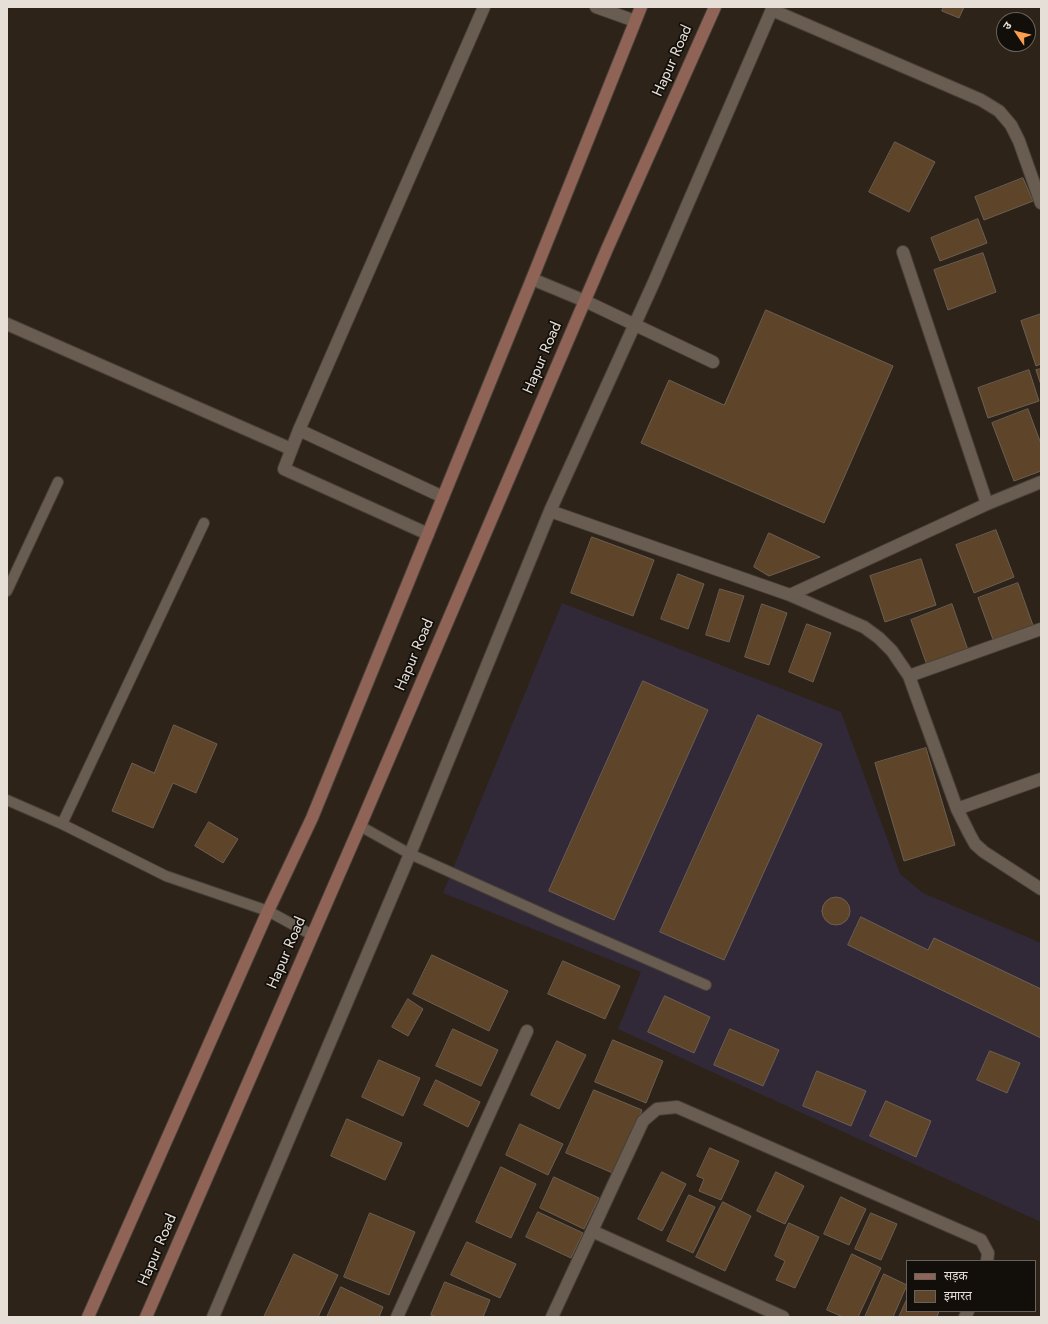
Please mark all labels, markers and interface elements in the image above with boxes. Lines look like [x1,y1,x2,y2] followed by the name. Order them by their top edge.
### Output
[996,12,1036,52] north arrow
[999,18,1015,33] text: उ
[649,22,697,100] street label: Hapur Road
[520,319,566,397] street label: Hapur Road
[392,616,438,694] street label: Hapur Road
[264,914,310,992] street label: Hapur Road
[135,1211,181,1289] street label: Hapur Road
[906,1260,1036,1312] legend
[944,1267,968,1285] text: सड़क
[944,1287,972,1305] text: इमारत

